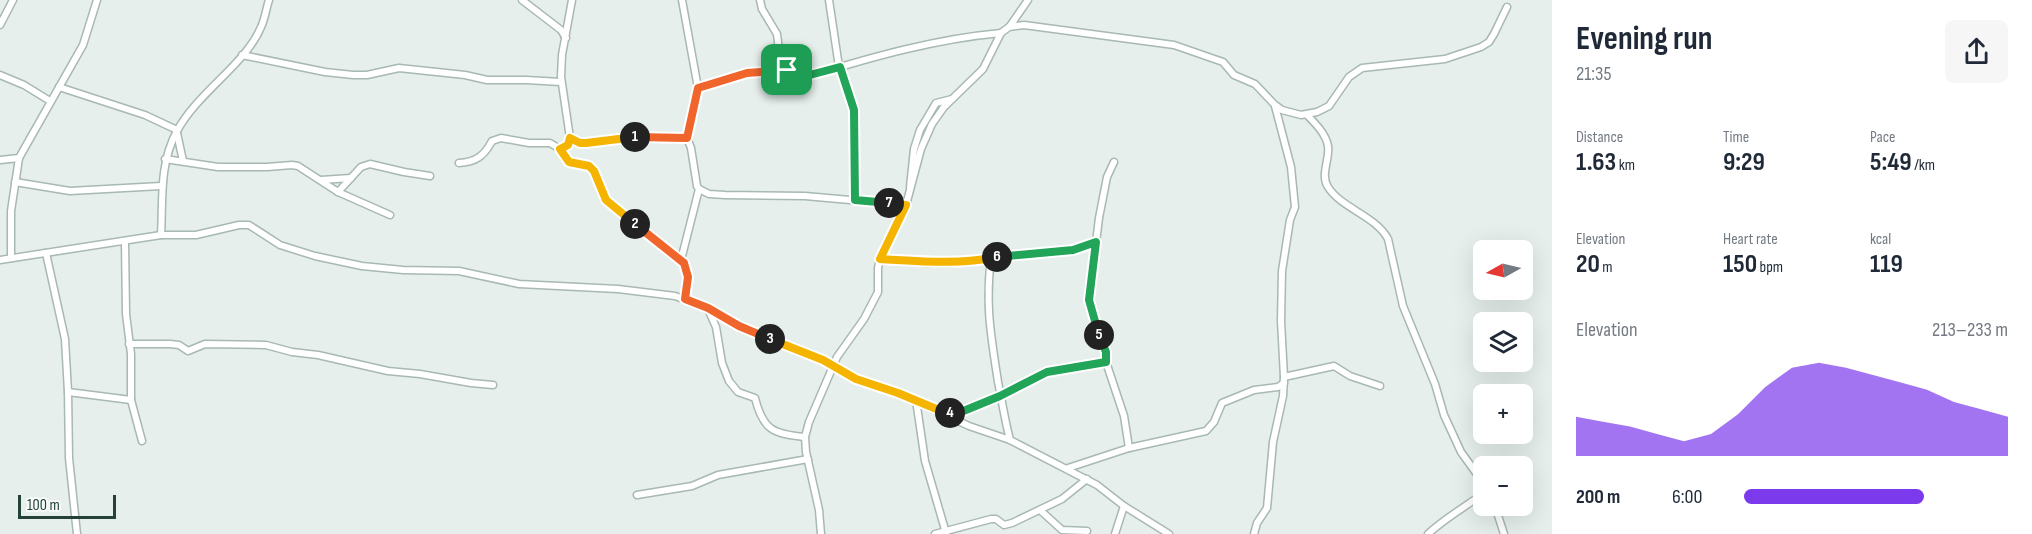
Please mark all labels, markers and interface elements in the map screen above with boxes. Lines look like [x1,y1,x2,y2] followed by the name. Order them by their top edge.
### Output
[1576,19,1712,59] text: Evening run
[1945,20,2008,83] button: share
[761,44,812,95] pin
[770,53,803,86] icon: arrive
[1576,62,1611,86] text: 21:35
[620,122,650,152] pin: 1
[632,127,638,146] text: 1
[1576,128,1623,147] text: Distance
[1723,128,1749,147] text: Time
[1870,128,1895,147] text: Pace
[1576,147,1616,178] text: 1.63
[1723,147,1765,178] text: 9:29
[1870,147,1912,178] text: 5:49
[1616,156,1635,175] text: km
[1912,156,1935,175] text: /km
[874,188,904,218] pin: 7
[886,193,892,212] text: 7
[620,209,650,239] pin: 2
[631,214,639,233] text: 2
[1576,230,1625,249] text: Elevation
[1723,230,1778,249] text: Heart rate
[1870,230,1891,249] text: kcal
[1473,240,1533,300] north arrow
[1473,240,1533,516] map controls
[982,242,1012,272] pin: 6
[993,247,1001,266] text: 6
[1576,249,1600,280] text: 20
[1723,249,1757,280] text: 150
[1870,249,1903,280] text: 119
[1600,258,1613,277] text: m
[1757,258,1783,277] text: bpm
[1473,312,1533,372] button: layers
[1576,318,1638,342] text: Elevation
[1932,318,2008,342] text: 213–233 m
[1084,320,1114,350] pin: 5
[755,324,785,354] pin: 3
[1095,325,1103,344] text: 5
[766,329,774,348] text: 3
[1473,384,1533,444] button: +
[935,398,965,428] pin: 4
[946,403,954,422] text: 4
[1473,456,1533,516] button: −
[1576,485,1620,509] text: 200 m
[1672,485,1702,509] text: 6:00
[18,492,116,520] scale bar
[27,496,60,515] text: 100 m

